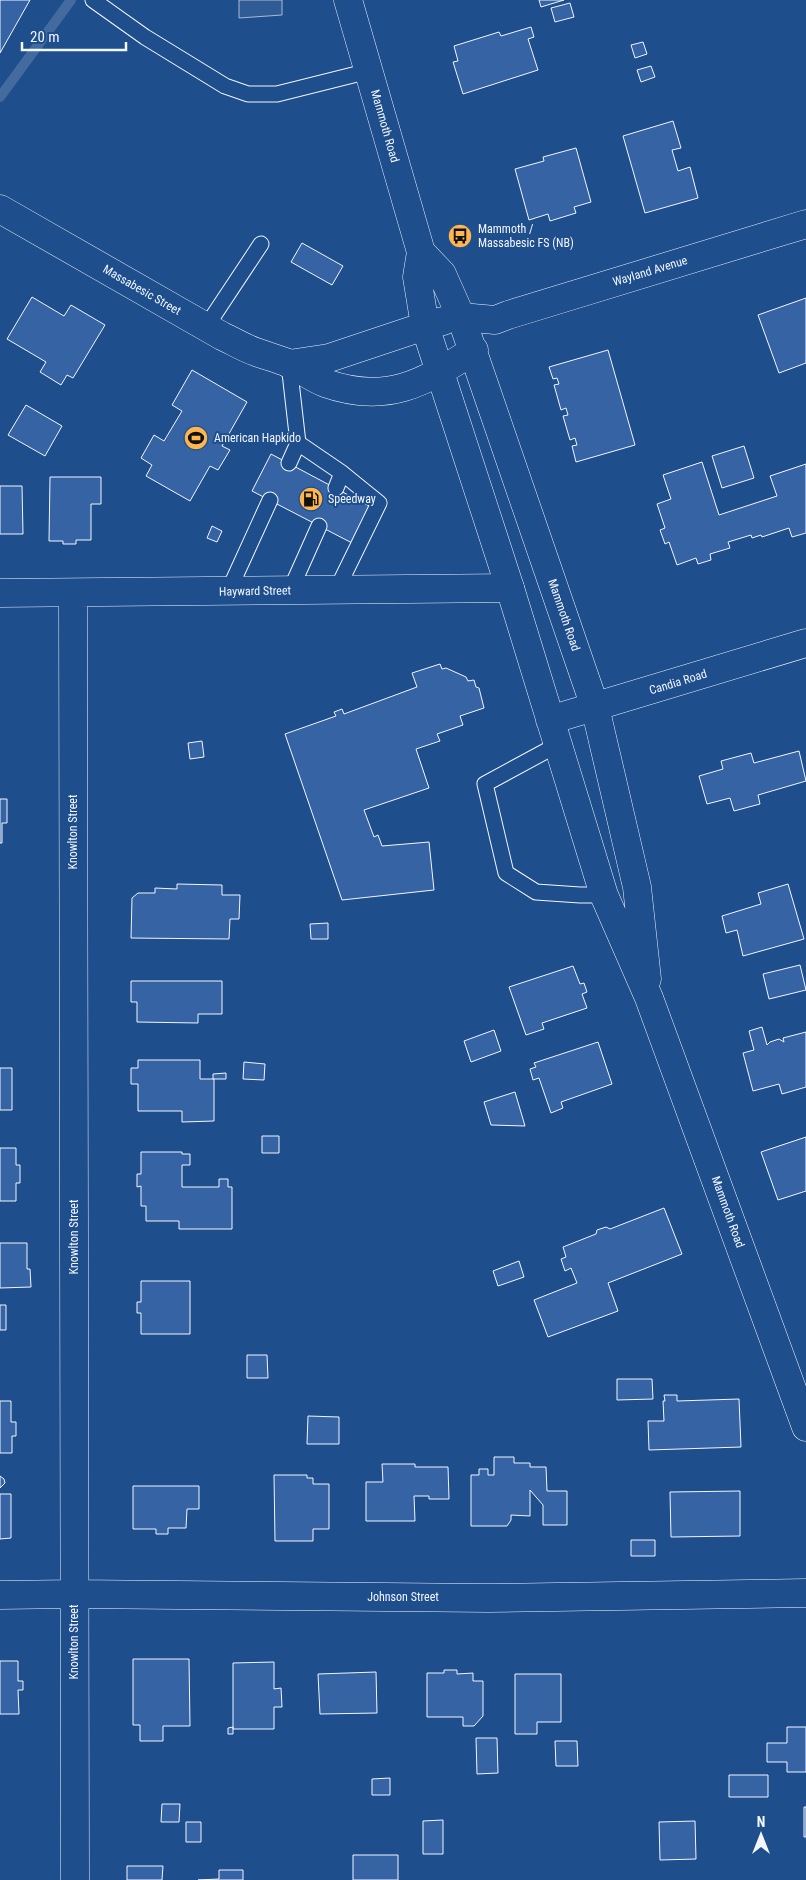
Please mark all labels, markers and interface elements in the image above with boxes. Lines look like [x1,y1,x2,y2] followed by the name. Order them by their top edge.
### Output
[22,20,126,52] scale bar
[30,28,60,46] text: 20 m
[368,88,402,164] street label: Mammoth Road
[478,222,574,250] place label: Mammoth / Massabesic FS (NB)
[447,223,473,249] bus stop icon: Mammoth / Massabesic FS (NB)
[611,253,689,289] street label: Wayland Avenue
[101,262,184,318] street label: Massabesic Street
[183,425,209,451] sports icon: American Hapkido
[214,431,301,445] place label: American Hapkido
[298,486,324,512] fuel station icon: Speedway
[328,492,376,506] place label: Speedway
[545,577,583,653] street label: Mammoth Road
[219,583,292,599] street label: Hayward Street
[647,667,709,697] street label: Candia Road
[66,794,80,869] street label: Knowlton Street
[709,1174,747,1250] street label: Mammoth Road
[67,1199,81,1274] street label: Knowlton Street
[367,1590,439,1604] street label: Johnson Street
[67,1604,81,1679] street label: Knowlton Street
[736,1810,786,1860] north arrow
[757,1814,765,1830] text: N

